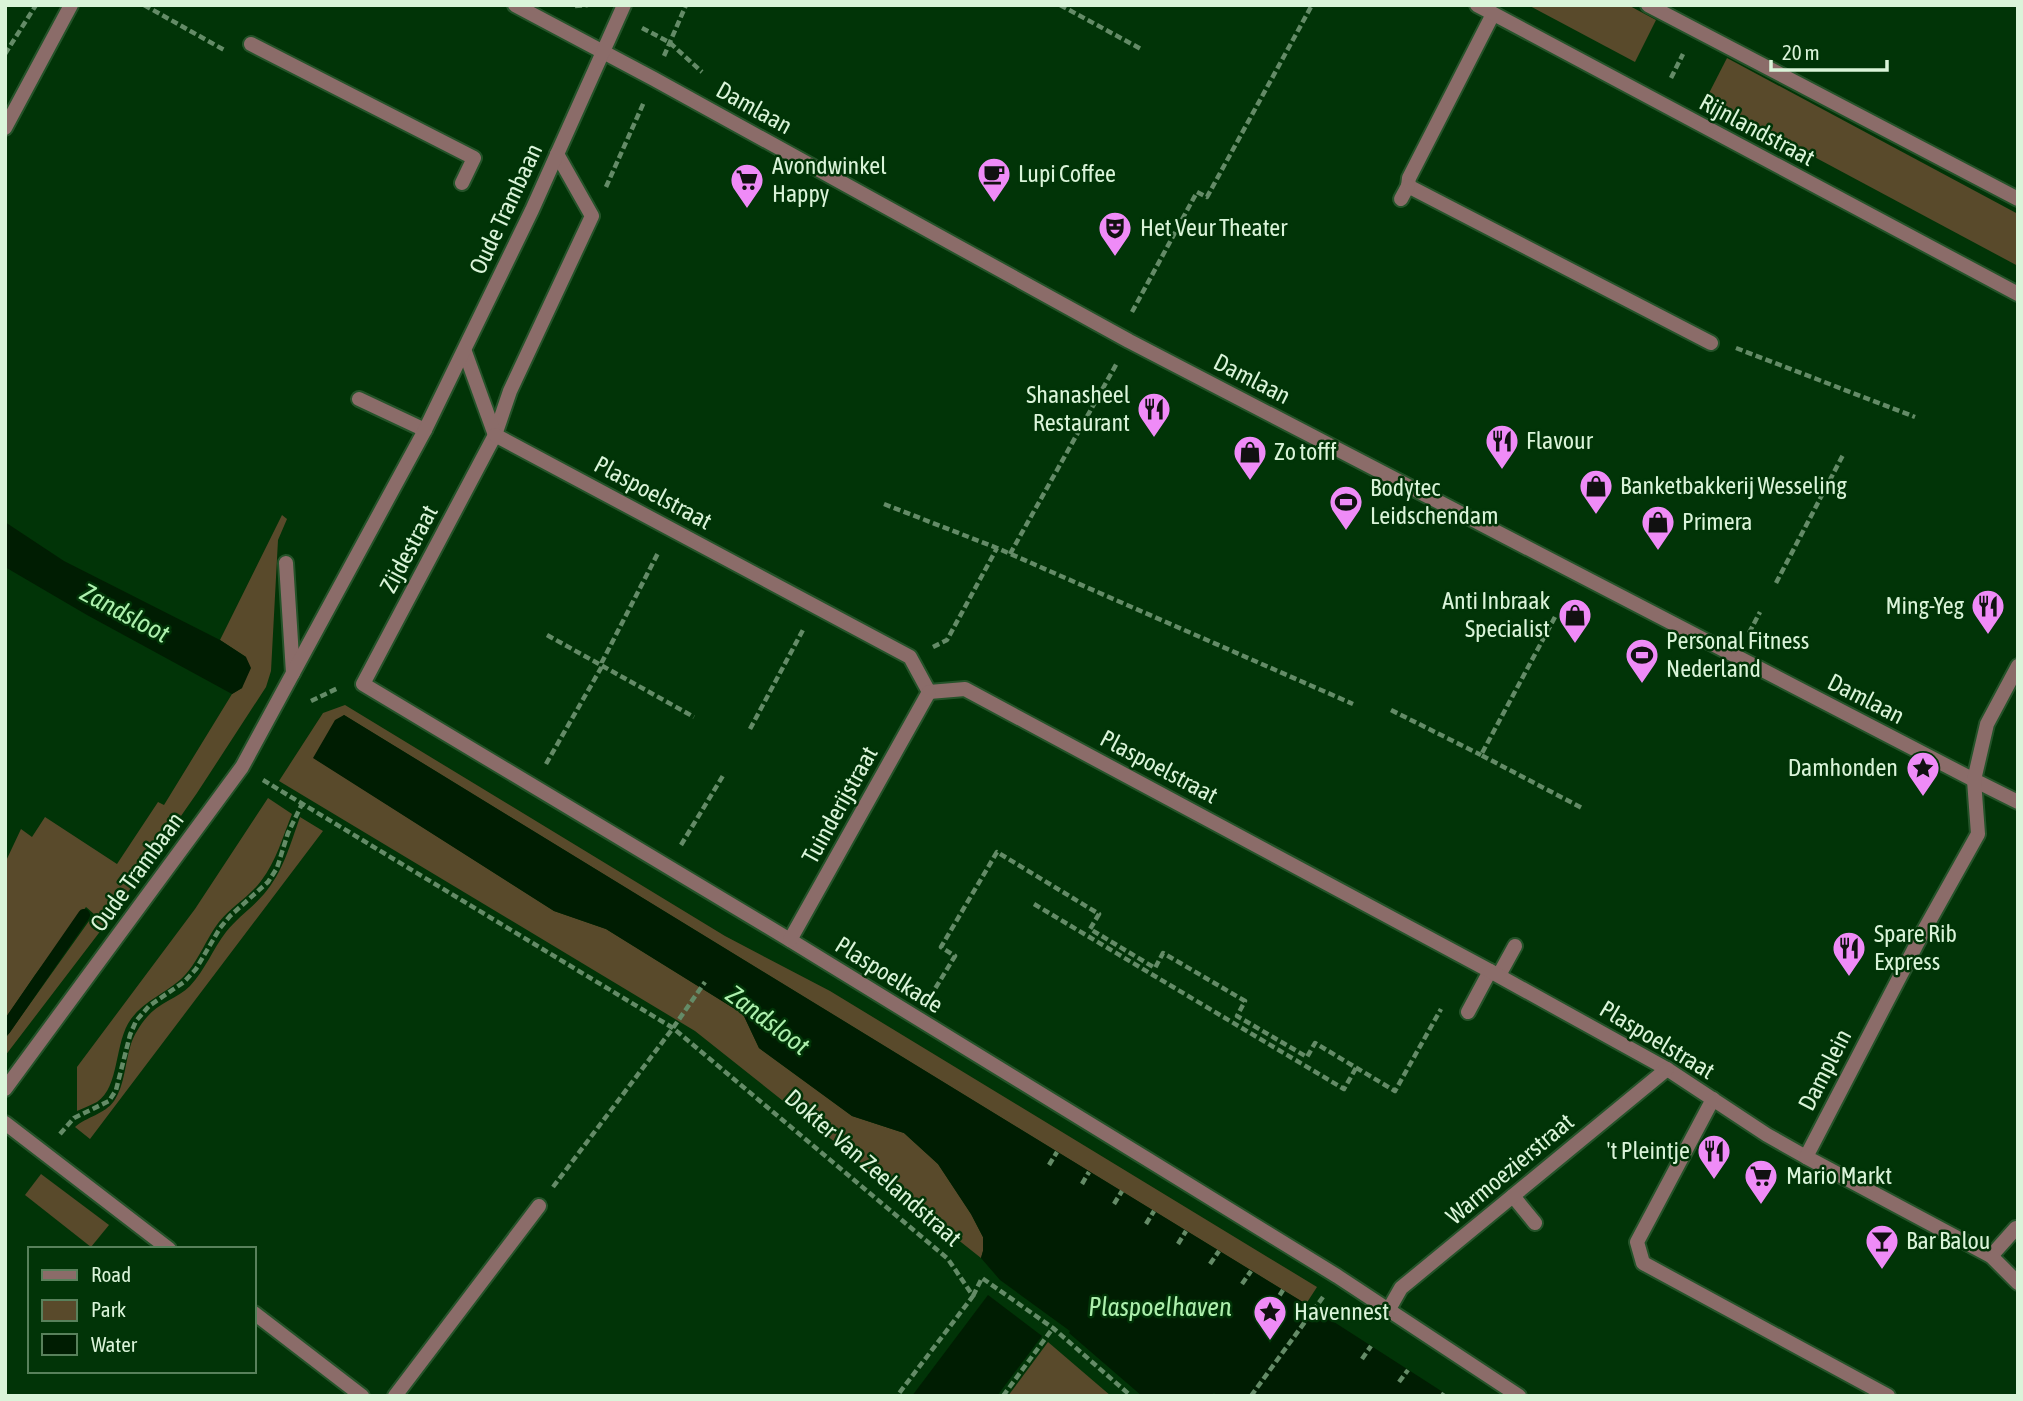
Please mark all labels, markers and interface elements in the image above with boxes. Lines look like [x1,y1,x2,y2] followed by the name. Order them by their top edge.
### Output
[1771,28,1886,72] scale bar
[1782,40,1820,64] text: 20 m
[712,76,797,139] street label: Damlaan
[1695,88,1819,171] street label: Rijnlandstraat
[464,139,548,278] street label: Oude Trambaan
[772,152,887,207] place label: Avondwinkel Happy
[975,155,1013,204] cafe icon: Lupi Coffee
[1018,160,1116,187] place label: Lupi Coffee
[728,161,766,210] supermarket icon: Avondwinkel Happy
[1096,209,1134,258] theatre icon: Het Veur Theater
[1140,214,1288,241] place label: Het Veur Theater
[1209,348,1295,409] street label: Damlaan
[1026,381,1131,436] place label: Shanasheel Restaurant
[1135,390,1173,439] restaurant icon: Shanasheel Restaurant
[1483,422,1521,471] restaurant icon: Flavour
[1526,427,1594,454] place label: Flavour
[1231,433,1269,482] shop icon: Zo tofff
[1274,438,1337,465] place label: Zo tofff
[590,450,717,535] street label: Plaspoelstraat
[1577,467,1615,516] shop icon: Banketbakkerij Wesseling
[1620,472,1847,499] place label: Banketbakkerij Wesseling
[1370,474,1498,529] place label: Bodytec Leidschendam
[1327,483,1365,532] sports icon: Bodytec Leidschendam
[374,500,443,597] street label: Zijdestraat
[1639,503,1677,552] shop icon: Primera
[1682,508,1752,535] place label: Primera
[75,577,175,649] water label: Zandsloot
[1442,587,1550,642] place label: Anti Inbraak Specialist
[1969,587,2007,636] restaurant icon: Ming-Yeg
[1885,592,1965,619] place label: Ming-Yeg
[1556,596,1594,645] shop icon: Anti Inbraak Specialist
[1666,627,1809,682] place label: Personal Fitness Nederland
[1623,636,1661,685] sports icon: Personal Fitness Nederland
[1823,668,1909,729] street label: Damlaan
[1096,724,1223,809] street label: Plaspoelstraat
[796,741,883,868] street label: Tuinderijstraat
[1904,749,1942,798] place icon: Damhonden
[1788,754,1898,781] place label: Damhonden
[84,807,189,937] street label: Oude Trambaan
[1874,920,1957,975] place label: Spare Rib Express
[1830,929,1868,978] restaurant icon: Spare Rib Express
[831,931,948,1018] street label: Plaspoelkade
[721,979,816,1061] water label: Zandsloot
[1595,995,1720,1084] street label: Plaspoelstraat
[1793,1025,1856,1115] street label: Damplein
[780,1084,967,1252] street label: Dokter Van Zeelandstraat
[1441,1108,1579,1230] street label: Warmoezierstraat
[1695,1132,1733,1181] restaurant icon: 't Pleintje
[1607,1137,1690,1164] place label: 't Pleintje
[1742,1157,1780,1206] supermarket icon: Mario Markt
[1786,1162,1892,1189] place label: Mario Markt
[1863,1222,1901,1271] bar icon: Bar Balou
[1906,1227,1990,1254] place label: Bar Balou
[28,1247,256,1373] legend
[91,1262,131,1286] text: Road
[1088,1292,1232,1322] water label: Plaspoelhaven
[1251,1293,1289,1342] place icon: Havennest
[91,1297,126,1321] text: Park
[1294,1298,1389,1325] place label: Havennest
[91,1332,138,1356] text: Water

